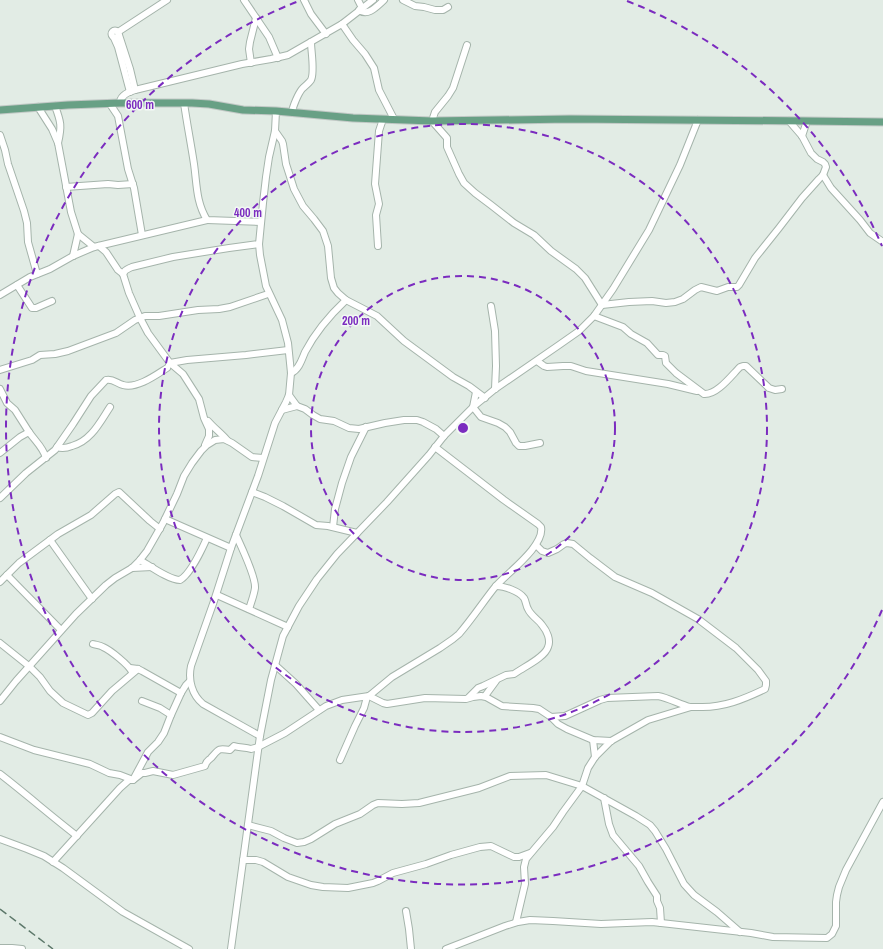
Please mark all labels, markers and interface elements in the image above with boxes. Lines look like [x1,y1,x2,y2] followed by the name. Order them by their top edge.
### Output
[126,97,154,113] text: 600 m
[234,205,262,221] text: 400 m
[342,313,370,329] text: 200 m
[456,421,470,435] centre of rings

